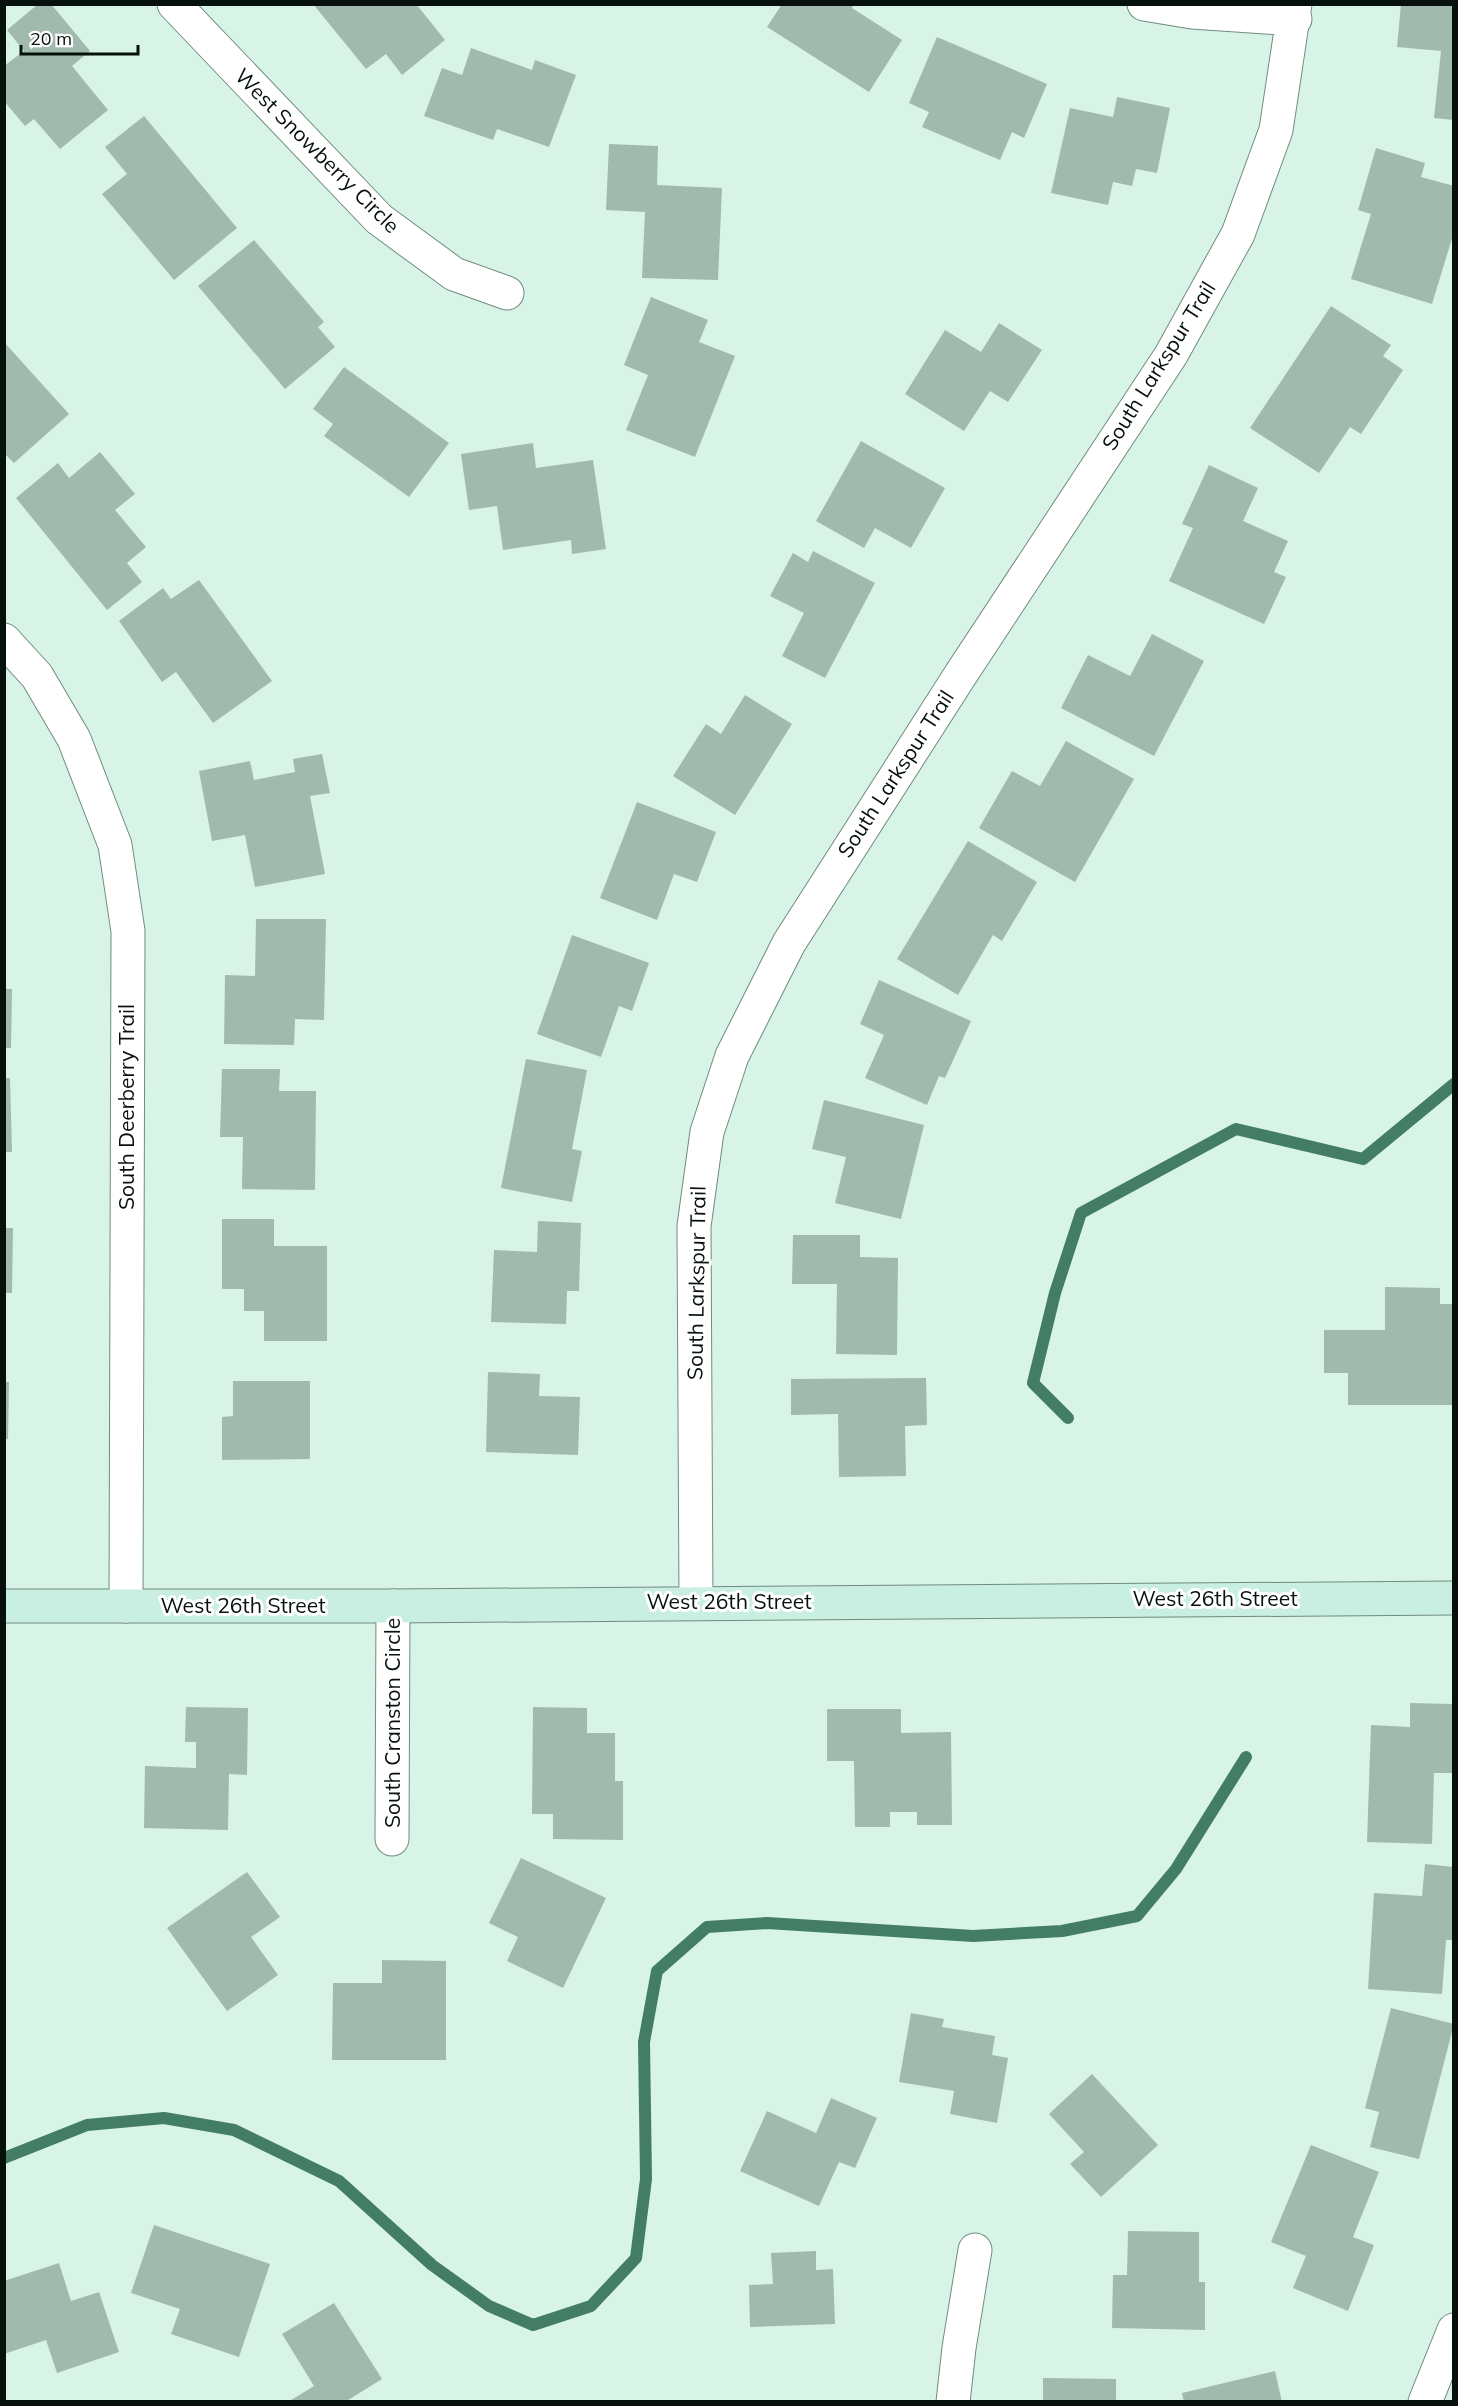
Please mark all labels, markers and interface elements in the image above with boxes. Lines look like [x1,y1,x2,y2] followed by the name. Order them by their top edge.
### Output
[21,18,138,56] scale bar
[30,27,72,50] text: 20 m
[230,62,406,238] street label: West Snowberry Circle
[1096,276,1221,455] street label: South Larkspur Trail
[831,685,959,862] street label: South Larkspur Trail
[113,1004,139,1210] street label: South Deerberry Trail
[681,1186,711,1380] street label: South Larkspur Trail
[1132,1585,1298,1611] street label: West 26th Street
[646,1588,812,1614] street label: West 26th Street
[160,1592,326,1618] street label: West 26th Street
[379,1618,405,1828] street label: South Cranston Circle

